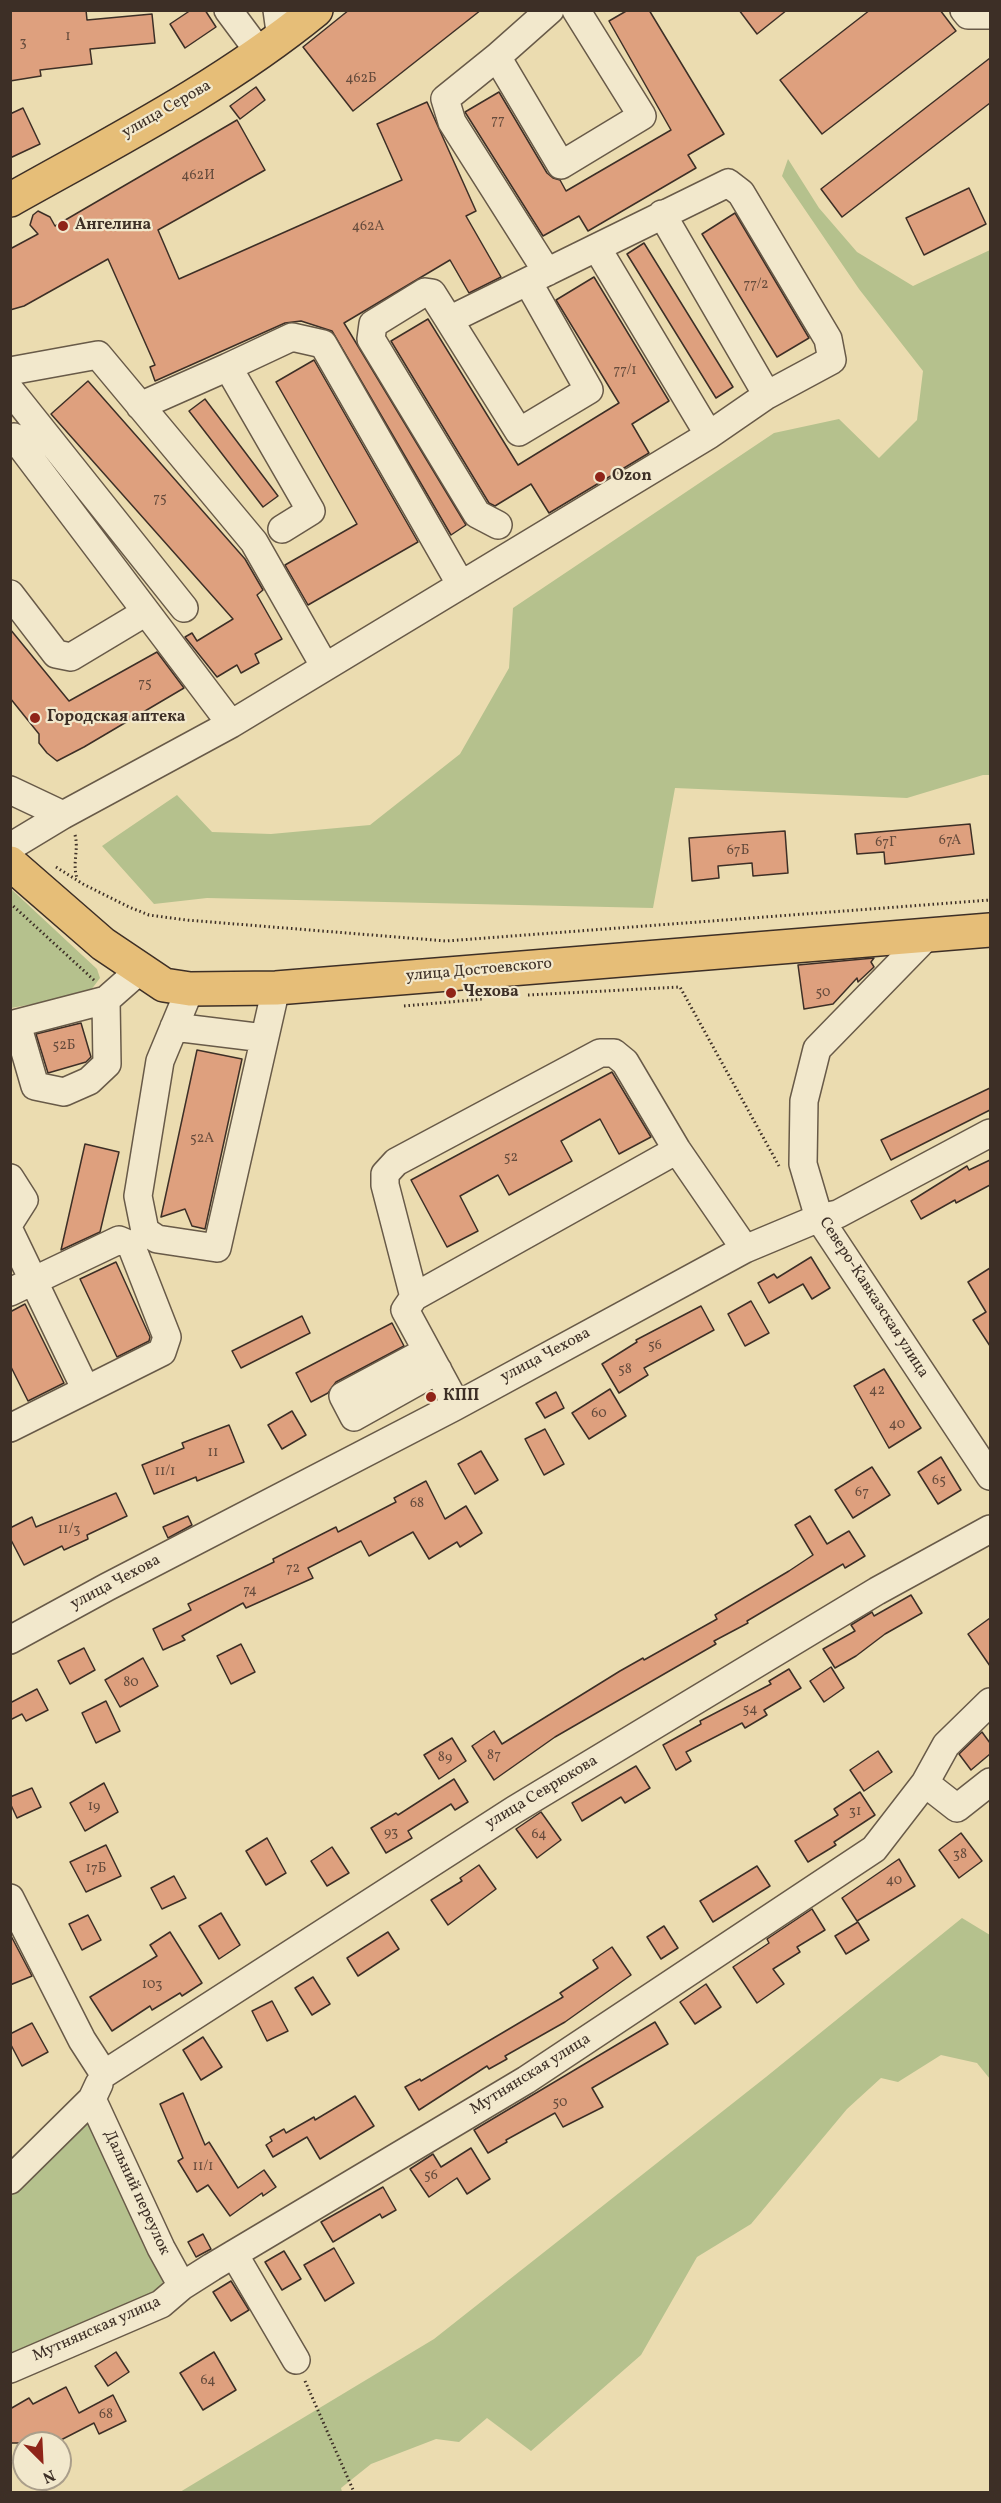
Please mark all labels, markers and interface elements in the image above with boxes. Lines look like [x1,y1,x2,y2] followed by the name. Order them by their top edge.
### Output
[65,29,71,45] house number: 1
[19,35,27,51] house number: 3
[345,71,377,87] house number: 462Б
[119,77,215,143] street label: улица Серова
[491,113,505,129] house number: 77
[181,168,215,184] house number: 462И
[75,216,151,236] place label: Ангелина
[56,219,70,233] marker: Ангелина
[352,219,384,235] house number: 462А
[744,277,768,293] house number: 77/2
[613,363,637,379] house number: 77/1
[612,467,652,487] place label: Ozon
[593,470,607,484] marker: Ozon
[153,491,167,507] house number: 75
[138,676,152,692] house number: 75
[47,708,185,728] place label: Городская аптека
[28,711,42,725] marker: Городская аптека
[939,833,961,849] house number: 67А
[875,835,897,851] house number: 67Г
[727,843,749,859] house number: 67Б
[405,955,553,987] street label: улица Достоевского
[463,983,519,1003] place label: Чехова
[816,985,830,1001] house number: 50
[444,986,458,1000] marker: Чехова
[53,1038,75,1054] house number: 52Б
[190,1131,214,1147] house number: 52А
[504,1150,518,1166] house number: 52
[814,1214,932,1382] street label: Северо-Кавказская улица
[498,1324,594,1388] street label: улица Чехова
[648,1338,662,1354] house number: 56
[618,1362,632,1378] house number: 58
[869,1383,885,1399] house number: 42
[443,1387,479,1407] place label: КПП
[424,1390,438,1404] marker: КПП
[591,1406,607,1422] house number: 60
[889,1417,905,1433] house number: 40
[208,1445,218,1461] house number: 11
[155,1464,175,1480] house number: 11/1
[932,1473,946,1489] house number: 65
[855,1485,869,1501] house number: 67
[410,1496,424,1512] house number: 68
[58,1522,80,1538] house number: 11/3
[68,1551,164,1615] street label: улица Чехова
[286,1561,300,1577] house number: 72
[243,1583,257,1599] house number: 74
[123,1675,139,1691] house number: 80
[742,1702,758,1718] house number: 54
[487,1748,501,1764] house number: 87
[438,1750,452,1766] house number: 89
[482,1752,602,1834] street label: улица Севрюкова
[88,1799,100,1815] house number: 19
[849,1804,861,1820] house number: 31
[384,1825,398,1841] house number: 93
[531,1827,547,1843] house number: 64
[953,1847,967,1863] house number: 38
[86,1861,106,1877] house number: 17Б
[886,1873,902,1889] house number: 40
[142,1977,162,1993] house number: 103
[467,2030,595,2120] street label: Мутнянская улица
[553,2095,567,2111] house number: 50
[99,2127,173,2259] street label: Дальний переулок
[193,2159,213,2175] house number: 11/1
[424,2168,438,2184] house number: 56
[30,2293,164,2367] street label: Мутнянская улица
[200,2373,216,2389] house number: 64
[99,2407,113,2423] house number: 68
[12,2431,72,2491] north arrow
[39,2463,58,2488] text: N

